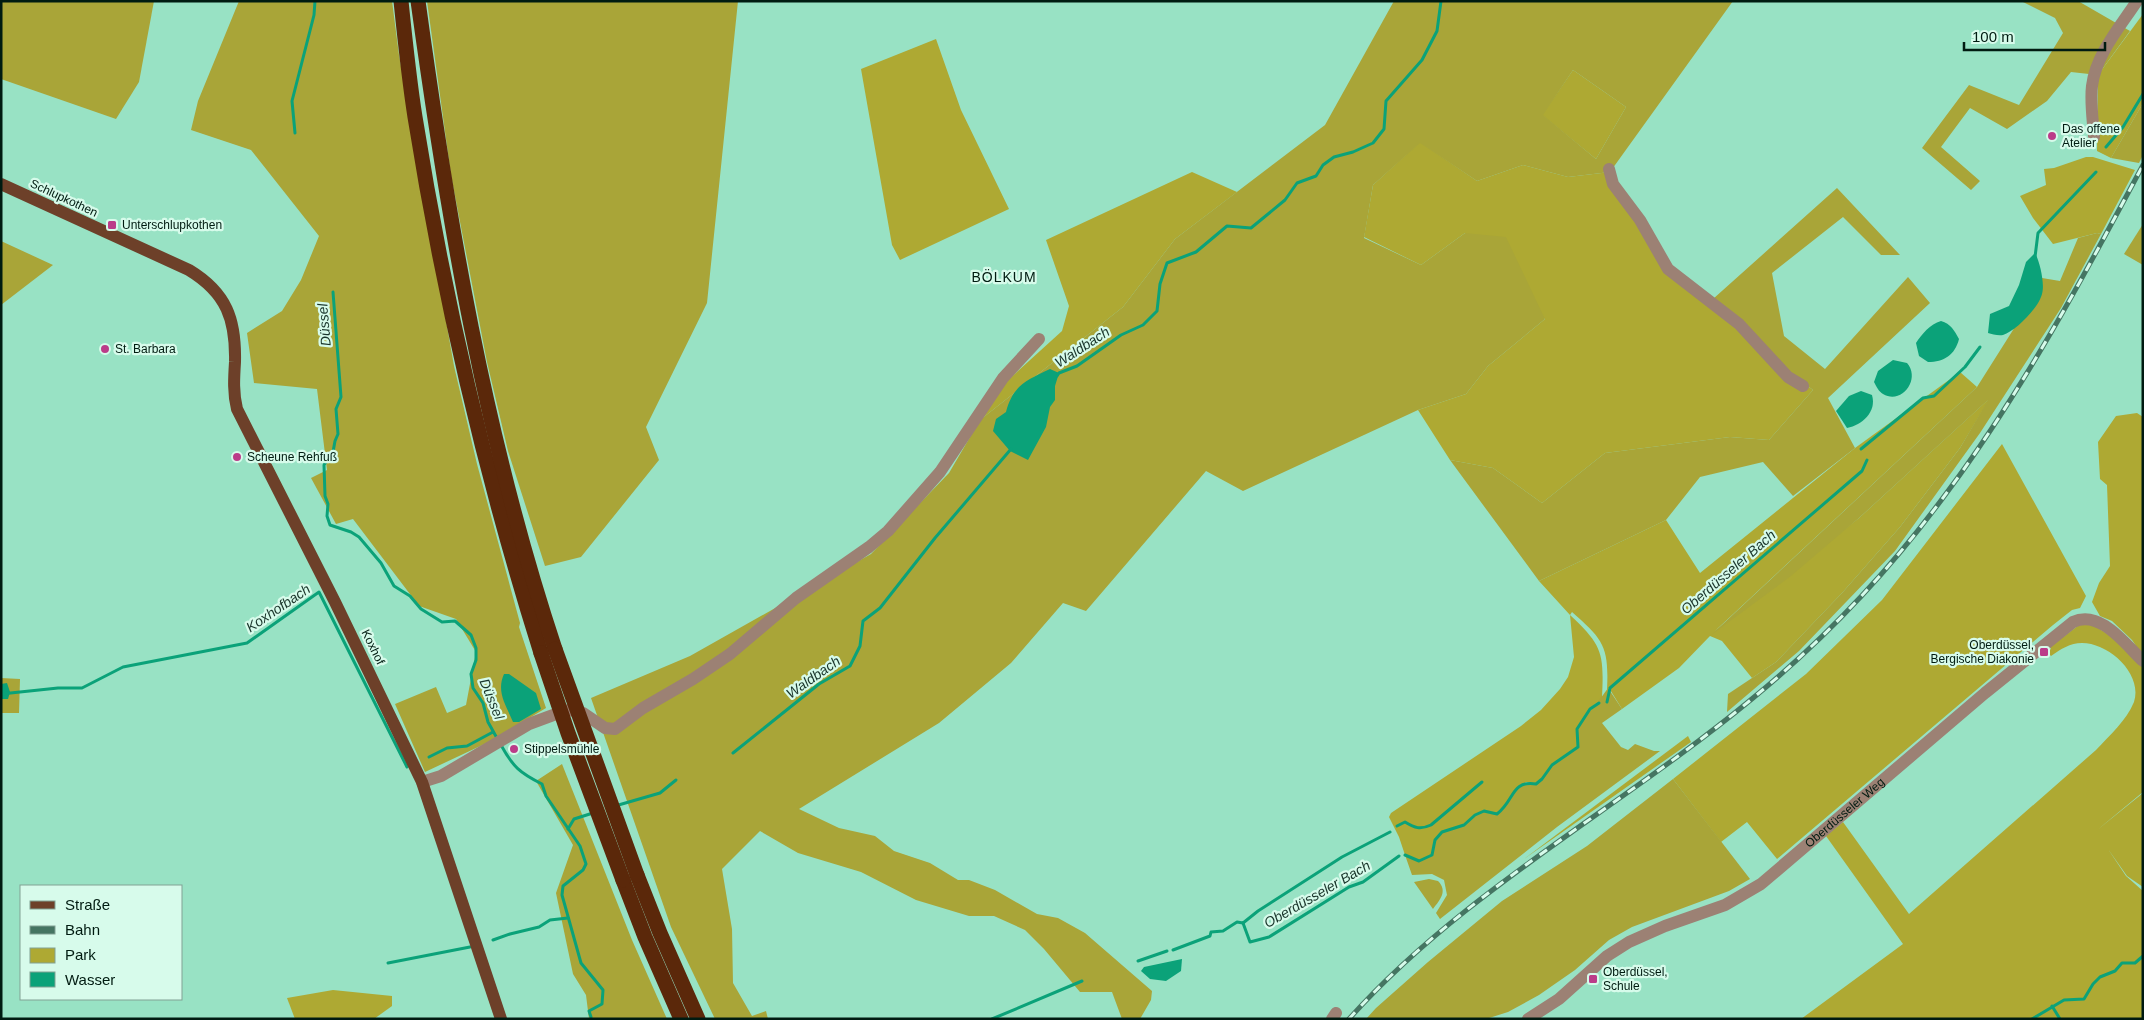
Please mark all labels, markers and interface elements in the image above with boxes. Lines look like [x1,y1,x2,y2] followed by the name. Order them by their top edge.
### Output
[1964,20,2105,52] scale bar
[1972,28,2014,45] text: 100 m
[2062,122,2120,150] place label: Das offene Atelier
[2046,130,2058,142] marker: Das offene Atelier
[28,176,100,220] street label: Schlupkothen
[122,218,222,232] place label: Unterschlupkothen
[106,219,118,231] marker: Unterschlupkothen
[971,268,1037,285] district label: BÖLKUM
[314,302,334,347] water label: Düssel
[1052,323,1113,371] water label: Waldbach
[115,342,176,356] place label: St. Barbara
[99,343,111,355] marker: St. Barbara
[247,450,337,464] place label: Scheune Rehfuß
[231,451,243,463] marker: Scheune Rehfuß
[1678,527,1779,617] water label: Oberdüsseler Bach
[243,581,313,635] water label: Koxhofbach
[359,627,388,667] street label: Koxhof
[1931,638,2034,666] place label: Oberdüssel, Bergische Diakonie
[2038,646,2050,658] marker: Oberdüssel, Bergische Diakonie
[783,653,843,701] water label: Waldbach
[477,676,508,723] water label: Düssel
[524,742,600,756] place label: Stippelsmühle
[508,743,520,755] marker: Stippelsmühle
[1802,775,1887,850] street label: Oberdüsseler Weg
[1261,857,1373,931] water label: Oberdüsseler Bach
[20,885,182,1000] legend
[65,896,110,913] text: Straße
[65,921,100,938] text: Bahn
[65,946,96,963] text: Park
[1603,965,1668,993] place label: Oberdüssel, Schule
[65,971,115,988] text: Wasser
[1587,973,1599,985] marker: Oberdüssel, Schule

